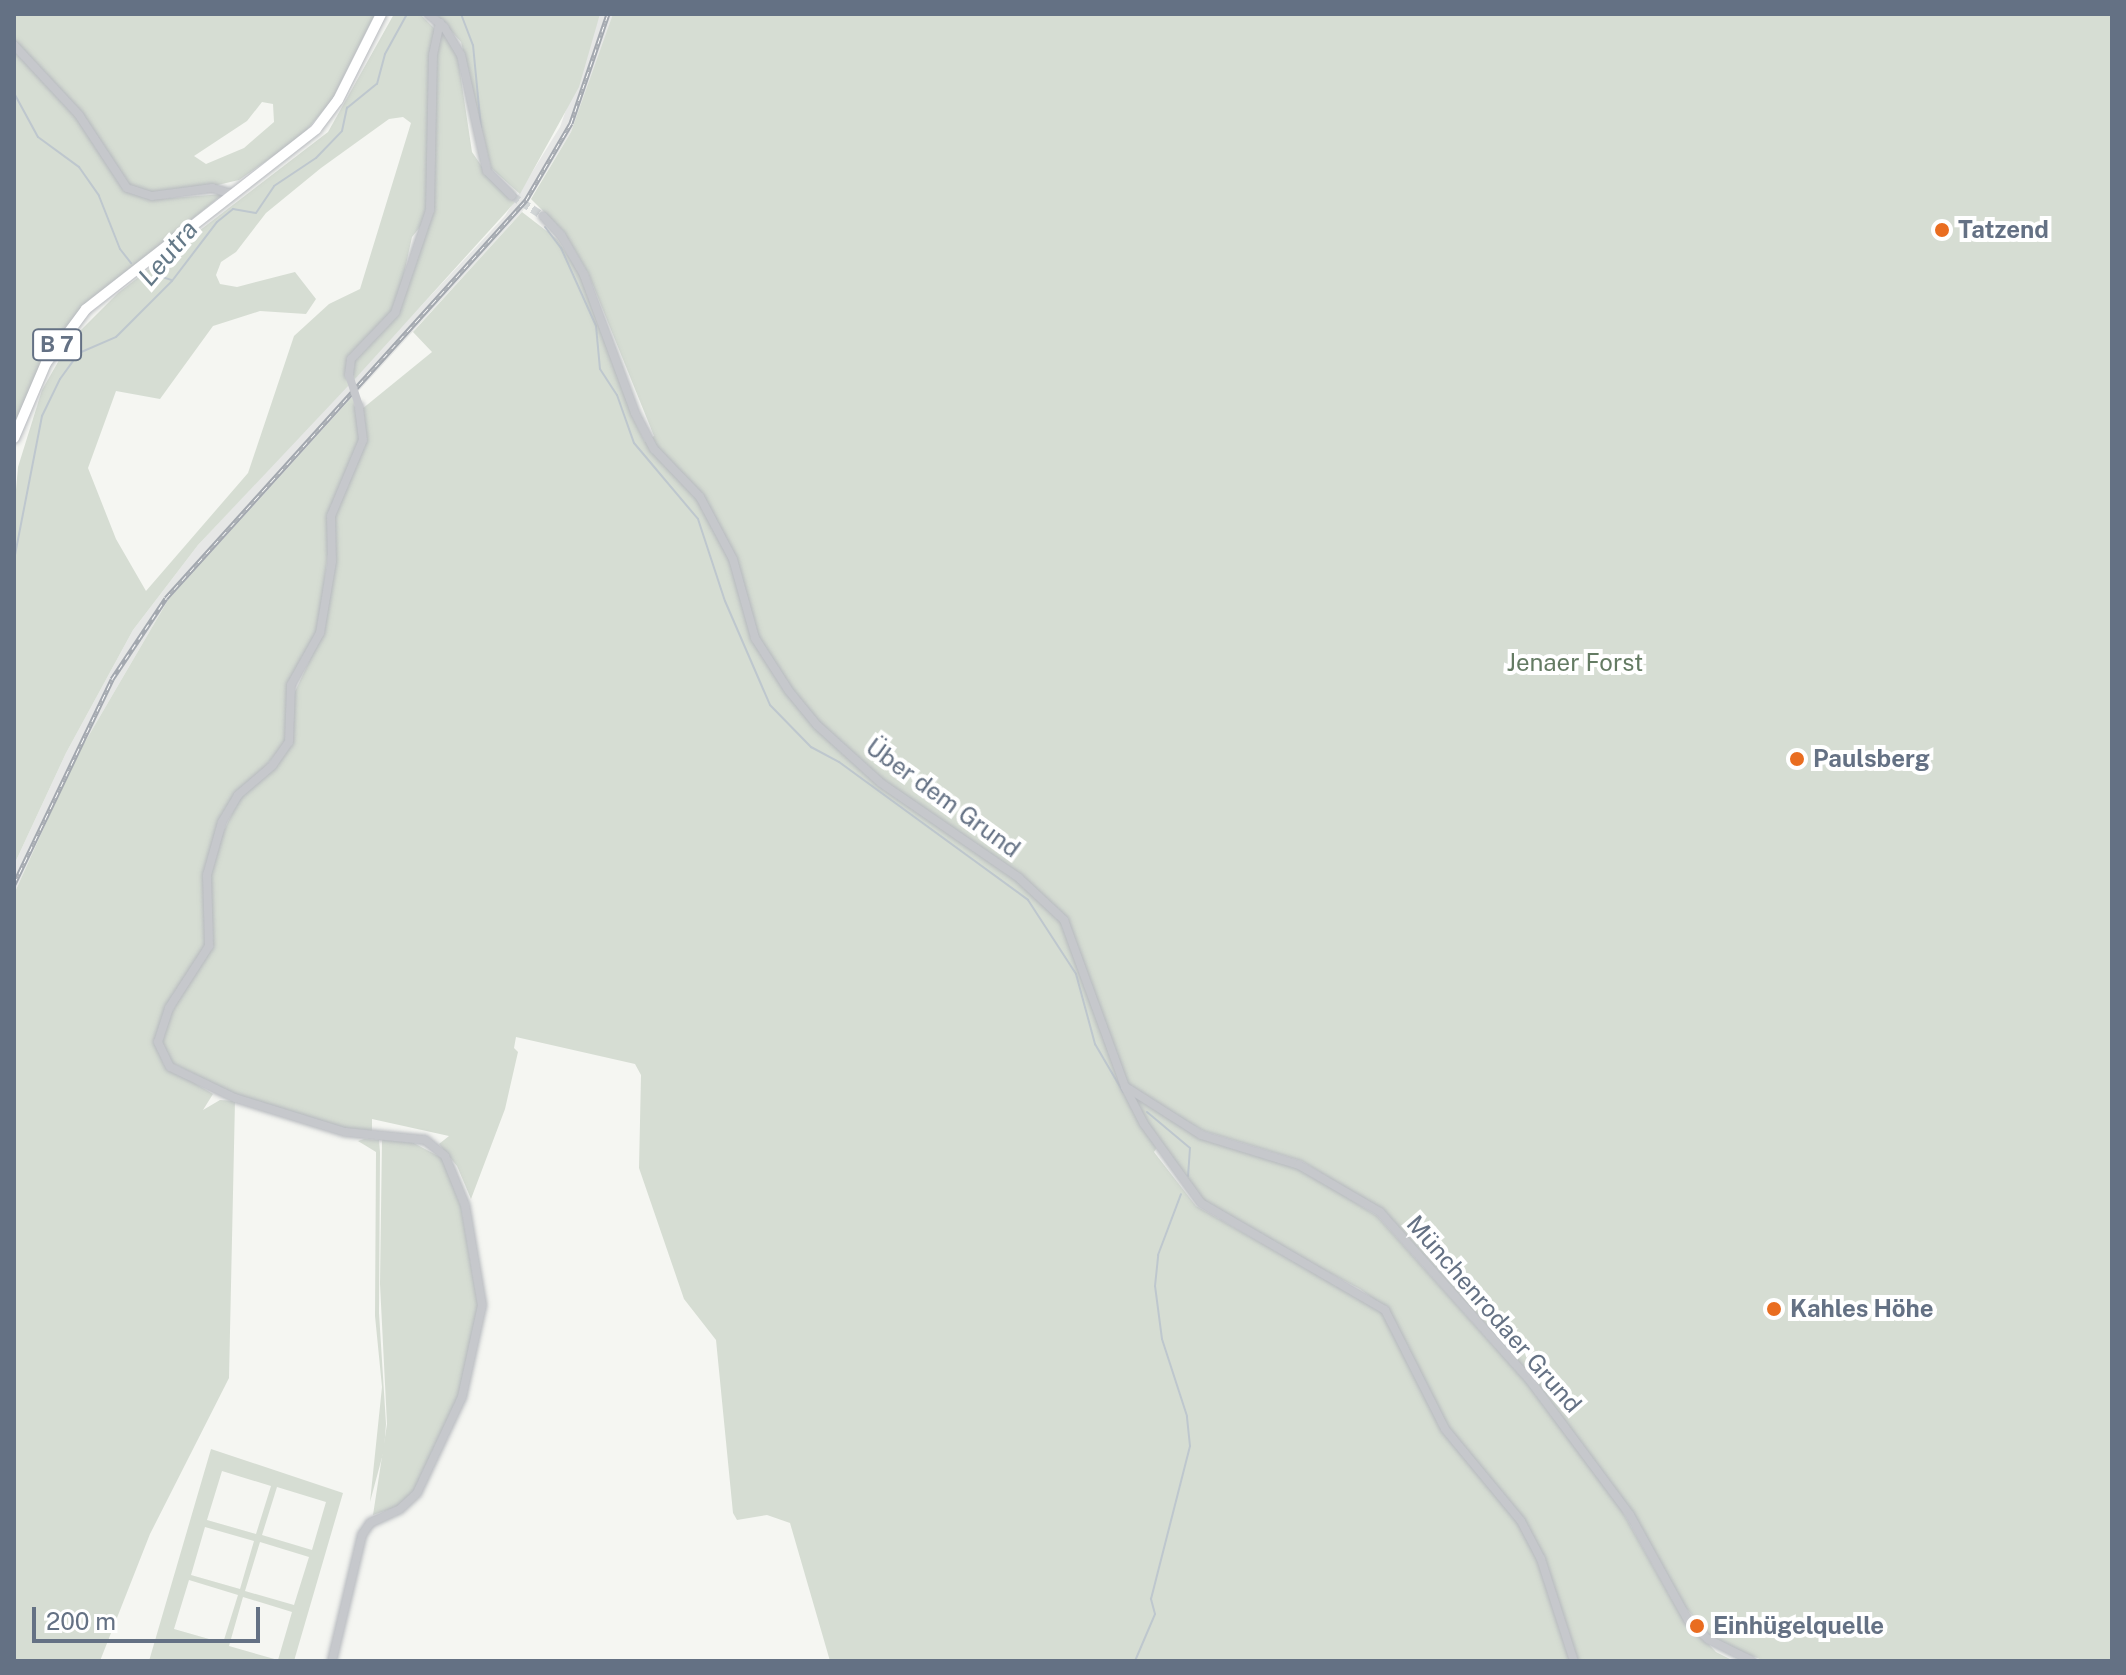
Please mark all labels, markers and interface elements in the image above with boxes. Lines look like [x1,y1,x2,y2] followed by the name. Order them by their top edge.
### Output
[132,214,204,292] water label: Leutra
[1958,216,2049,244] place label: Tatzend
[1933,221,1951,239] marker: Tatzend
[31,327,83,363] road number: B 7
[1507,649,1643,677] park label: Jenaer Forst
[860,732,1026,864] street label: Über dem Grund
[1813,745,1930,773] place label: Paulsberg
[1788,750,1806,768] marker: Paulsberg
[1401,1210,1587,1418] street label: Münchenrodaer Grund
[1790,1295,1934,1323] place label: Kahles Höhe
[1765,1300,1783,1318] marker: Kahles Höhe
[36,1591,264,1641] scale bar
[46,1607,116,1635] text: 200 m
[1713,1612,1884,1640] place label: Einhügelquelle
[1688,1617,1706,1635] marker: Einhügelquelle

